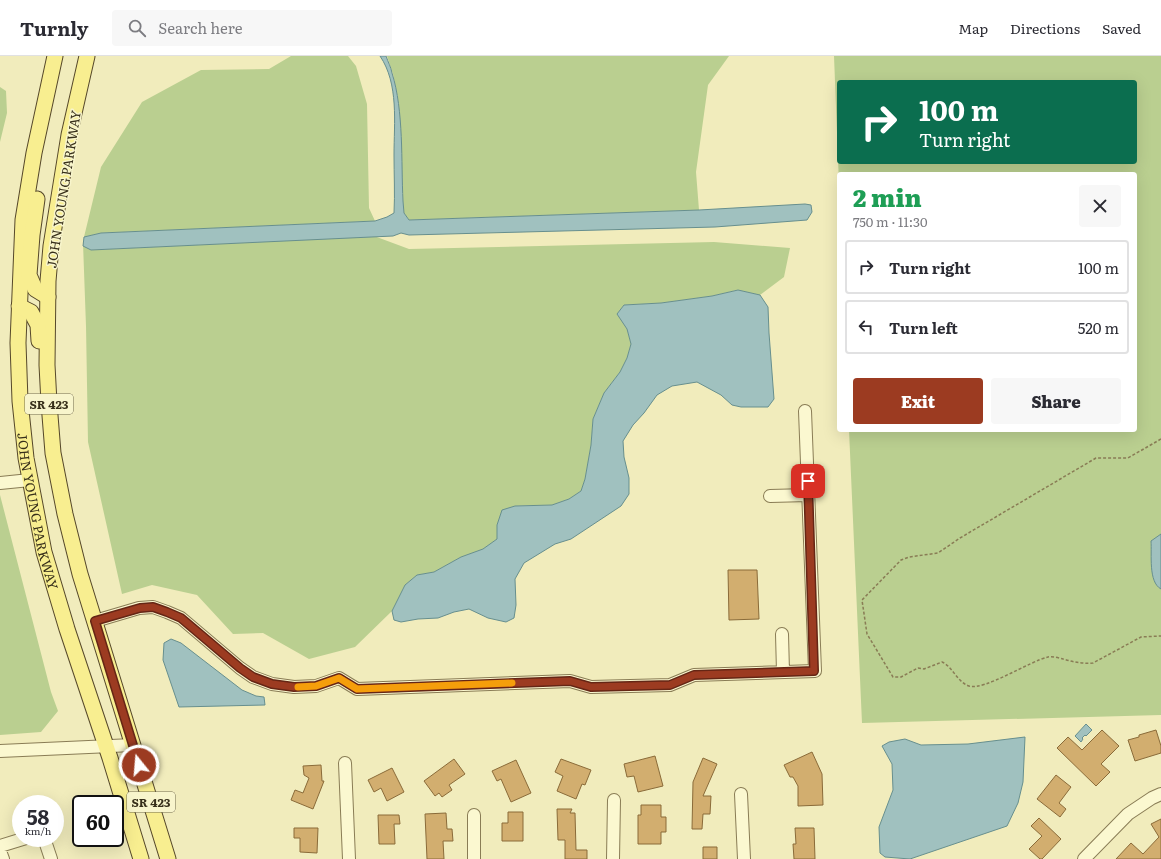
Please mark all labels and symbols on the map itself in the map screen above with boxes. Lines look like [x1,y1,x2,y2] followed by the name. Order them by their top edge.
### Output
[41,108,85,269] street label: JOHN YOUNG PARKWAY
[25,394,73,414] road number: SR 423
[14,432,64,592] street label: JOHN YOUNG PARKWAY
[791,464,825,498] pin
[118,744,160,786] position arrow
[127,792,175,812] road number: SR 423
[72,795,124,847] speed limit sign: 60

